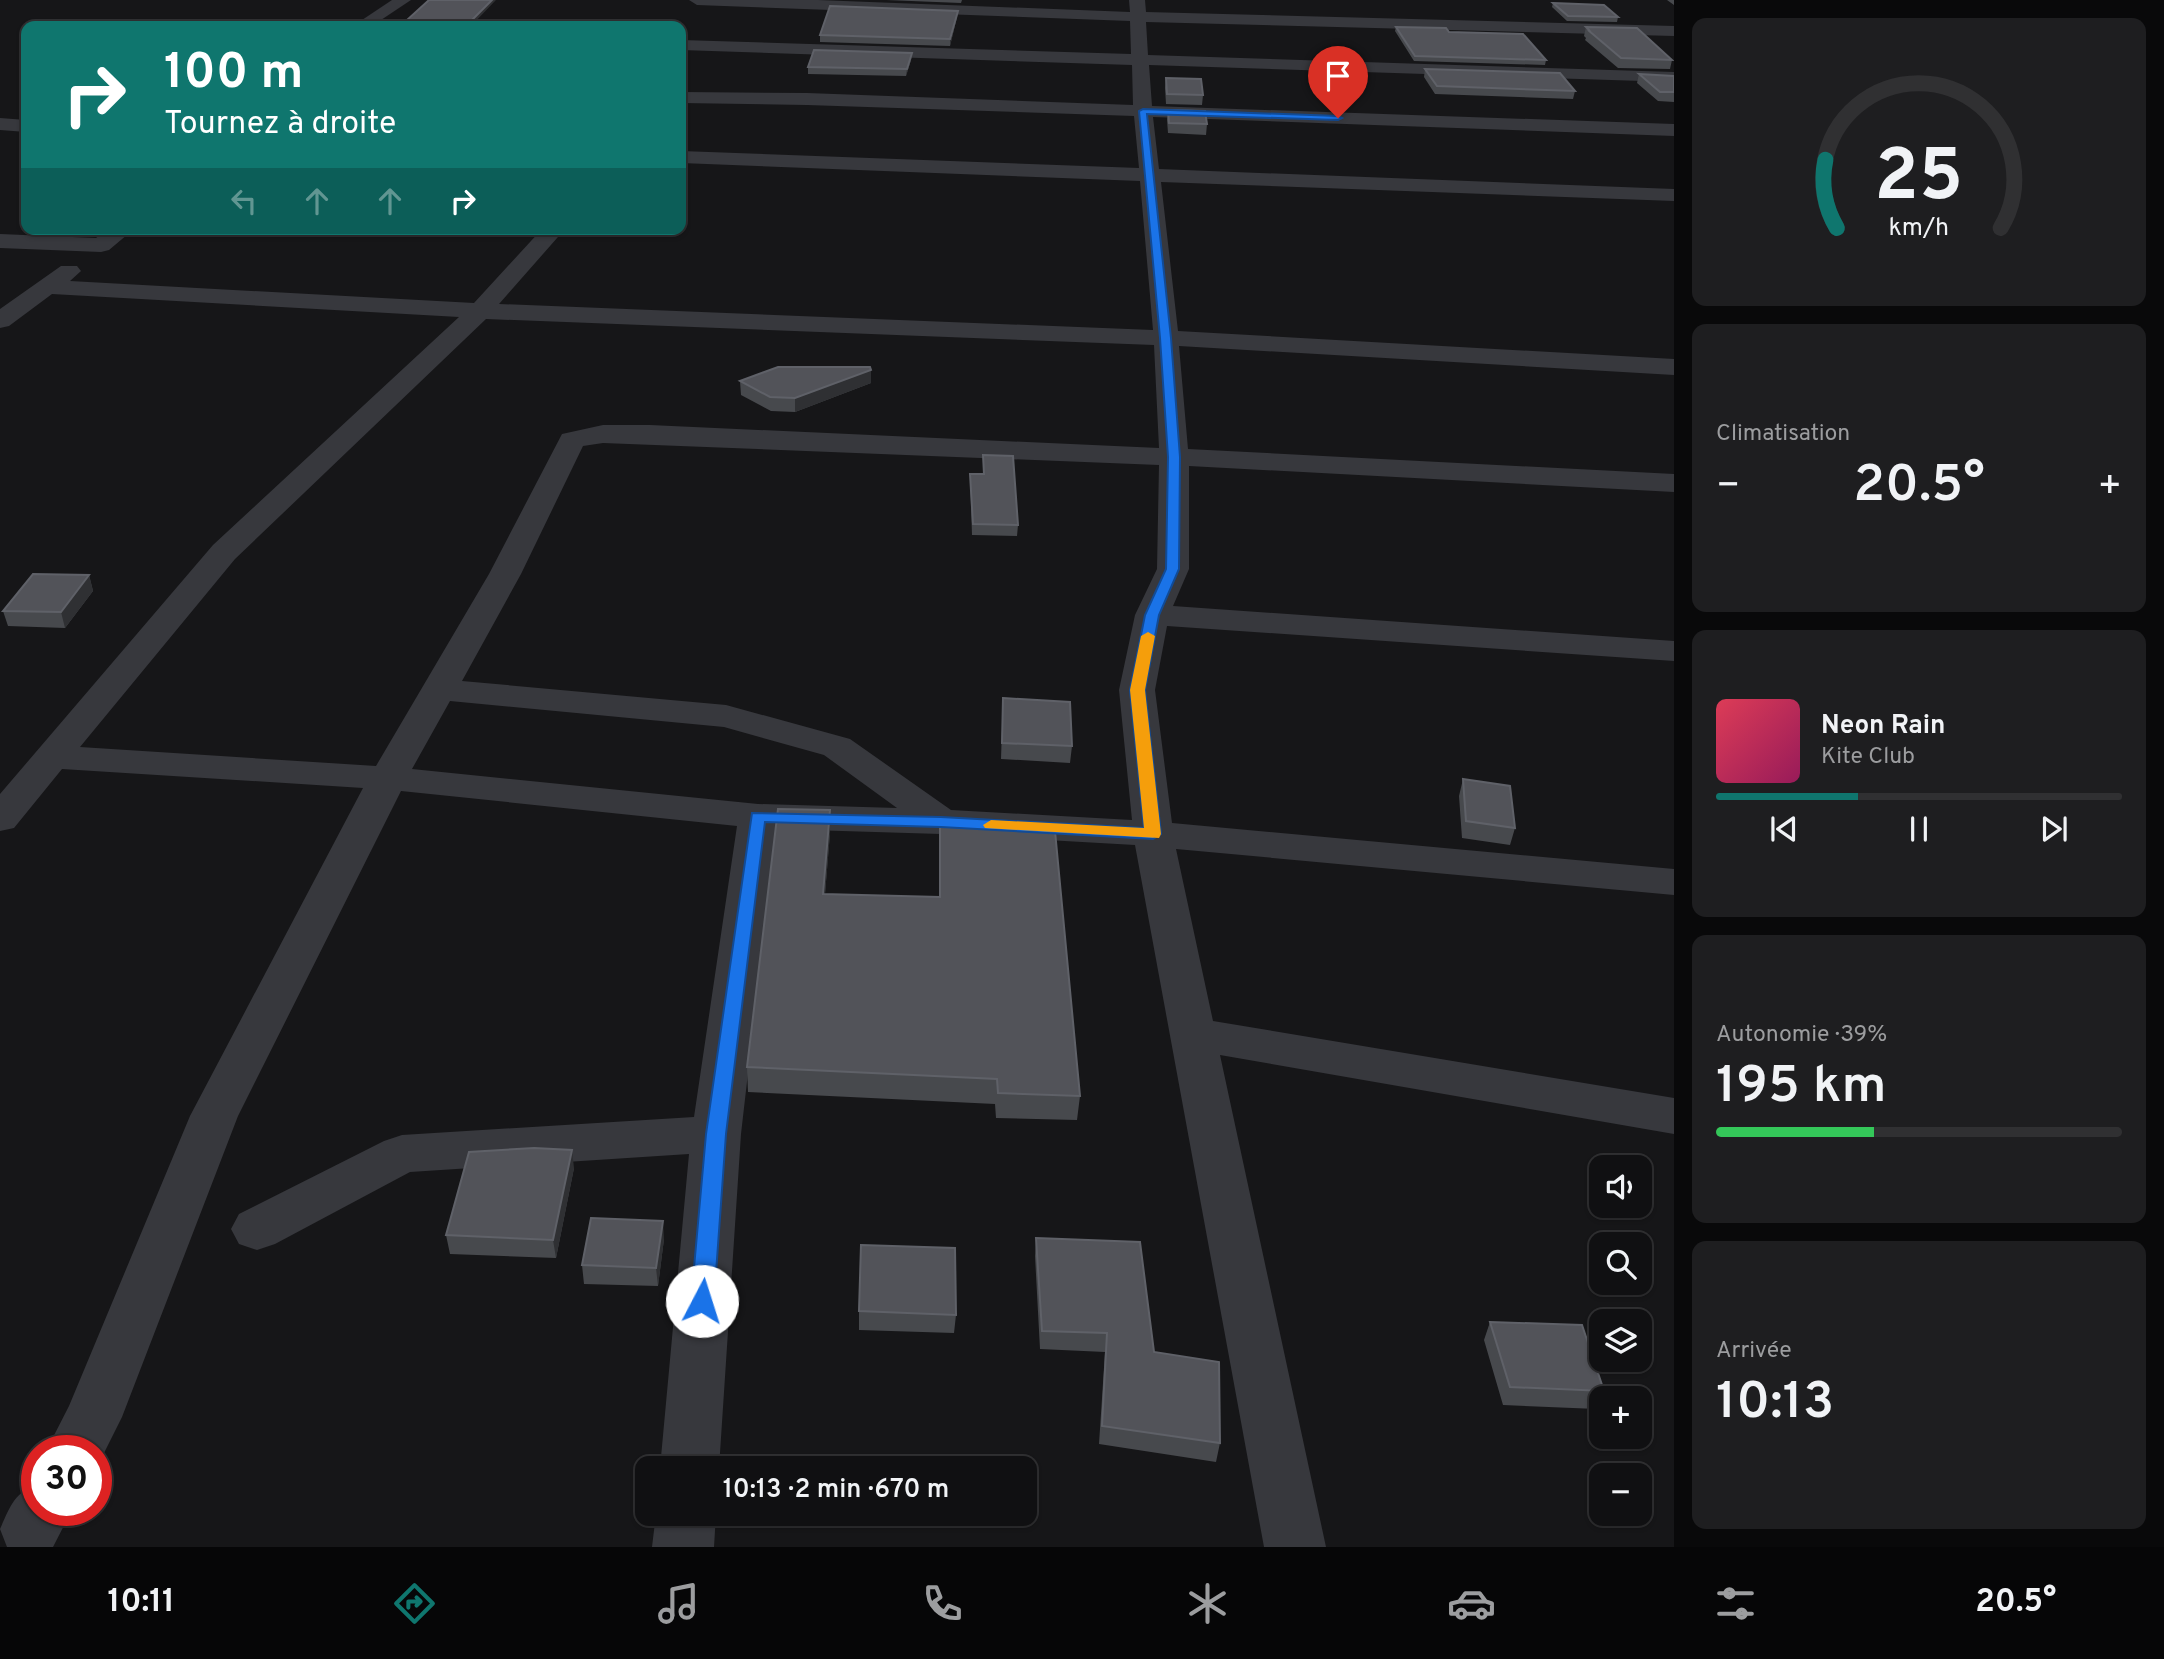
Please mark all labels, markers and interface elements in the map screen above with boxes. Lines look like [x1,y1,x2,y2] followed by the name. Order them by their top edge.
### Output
[164,44,303,106] text: 100 m
[1308,46,1368,118] pin
[49,49,140,140] icon: right
[1319,57,1357,95] icon: arrive
[164,105,396,145] text: Tournez à droite
[1875,134,1964,226] text: 25
[225,182,263,220] icon: left
[298,182,336,220] icon: ahead
[371,182,409,220] icon: ahead
[444,182,482,220] icon: right
[1889,213,1949,245] text: km/h
[1716,420,1850,449] text: Climatisation
[1853,454,1985,520] text: 20.5°
[1716,463,1741,512] text: −
[2097,463,2122,512] text: +
[1821,710,1946,743] text: Neon Rain
[1821,743,1915,772] text: Kite Club
[1765,810,1803,848] icon: previous
[1900,810,1938,848] icon: pause
[2035,810,2073,848] icon: next
[1716,1021,1887,1050] text: Autonomie · 39%
[1716,1055,1886,1121] text: 195 km
[1589,1155,1652,1526] map controls
[1589,1155,1652,1218] button: sound
[1589,1232,1652,1295] button: search
[665,1264,739,1338] position arrow
[1589,1309,1652,1372] button: layers
[1716,1337,1792,1366] text: Arrivée
[1716,1371,1834,1437] text: 10:13
[1589,1386,1652,1449] button: +
[21,1435,112,1526] speed limit sign: 30
[1589,1463,1652,1526] button: −
[723,1474,949,1507] text: 10:13 · 2 min · 670 m
[390,1579,439,1628] icon: directions
[654,1579,703,1628] icon: music
[918,1579,967,1628] icon: phone
[1183,1579,1232,1628] icon: climate
[1447,1579,1496,1628] icon: car
[1711,1579,1760,1628] icon: filters
[108,1583,175,1623] text: 10:11
[1975,1583,2056,1623] text: 20.5°

